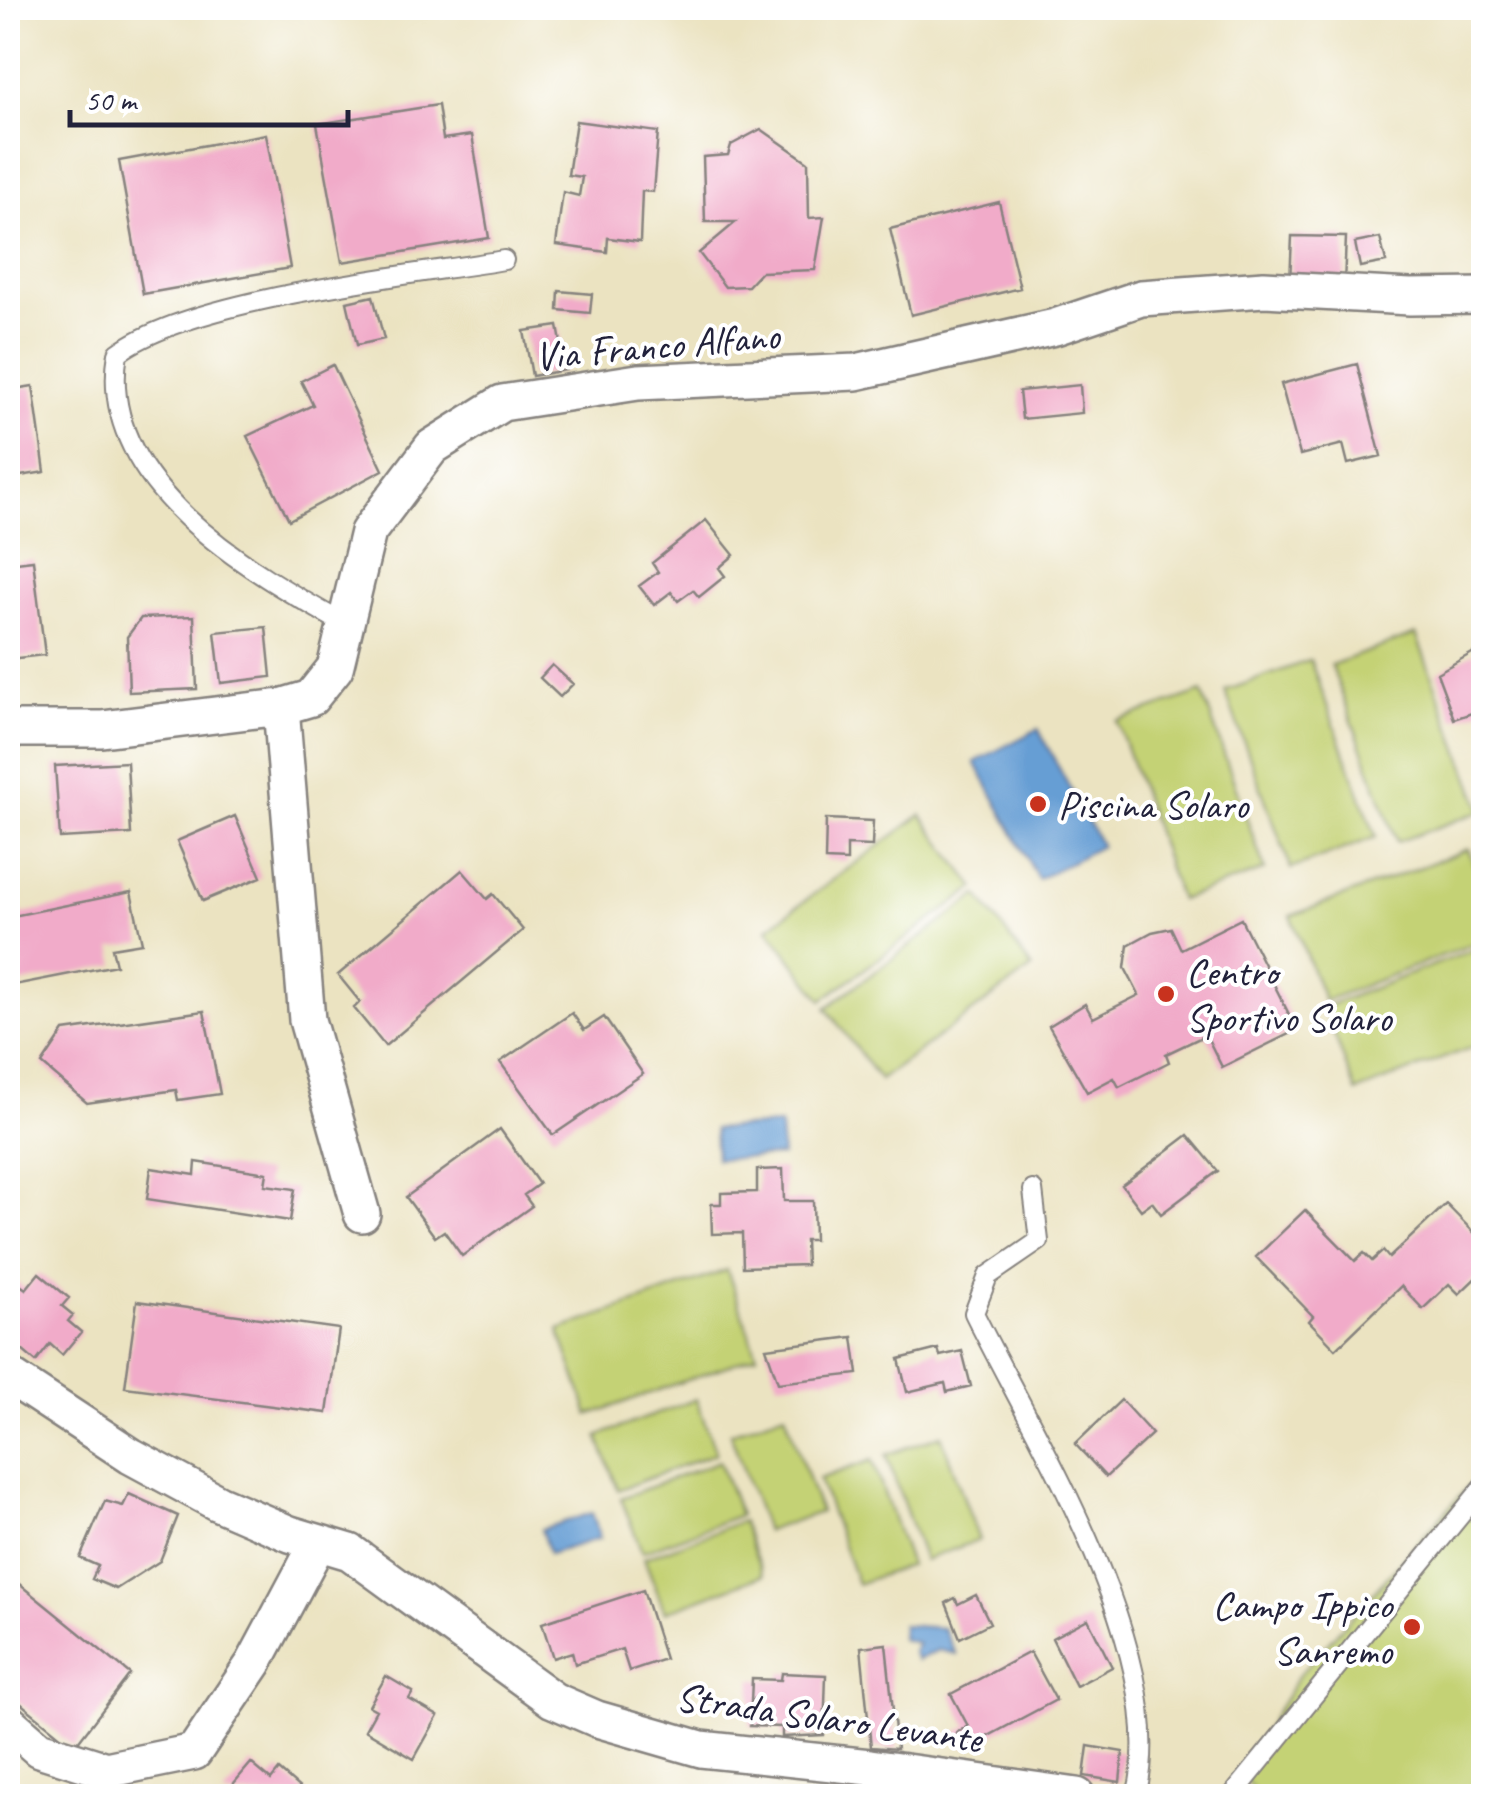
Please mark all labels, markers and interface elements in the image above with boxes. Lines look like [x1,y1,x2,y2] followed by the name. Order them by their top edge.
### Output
[70,65,348,127] scale bar
[85,81,138,119] text: 50 m
[533,310,783,382] street label: Via Franco Alfano
[1058,780,1250,830] place label: Piscina Solaro
[1027,793,1049,815] marker: Piscina Solaro
[1186,947,1393,1043] place label: Centro Sportivo Solaro
[1155,983,1177,1005] marker: Centro Sportivo Solaro
[1212,1580,1394,1676] place label: Campo Ippico Sanremo
[1401,1616,1423,1638] marker: Campo Ippico Sanremo
[673,1672,988,1765] street label: Strada Solaro Levante

